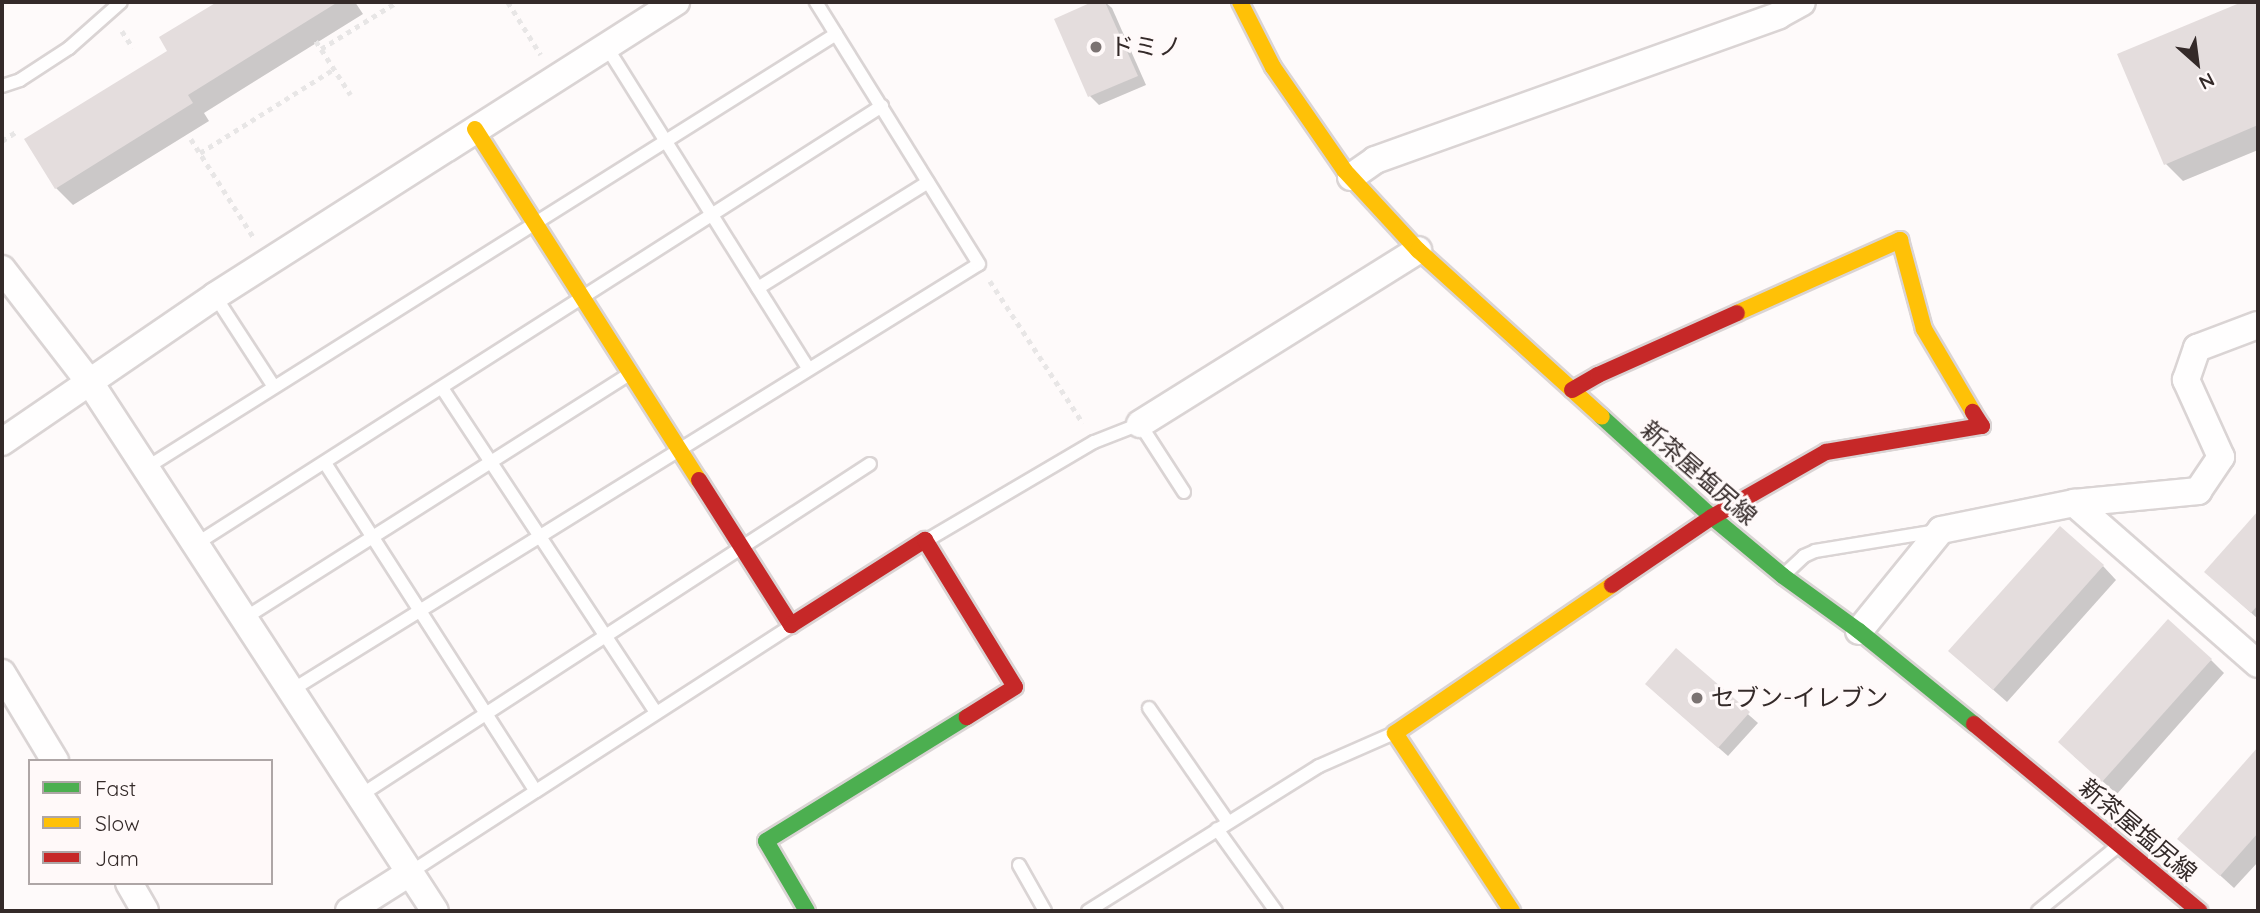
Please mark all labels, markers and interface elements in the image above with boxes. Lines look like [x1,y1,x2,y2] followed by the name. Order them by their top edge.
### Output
[2162,28,2232,98] north arrow
[1110,33,1182,61] place label: ドミノ
[1088,39,1104,55] marker: ドミノ
[2195,68,2219,95] text: N
[1635,415,1763,531] street label: 新茶屋塩尻線
[1711,684,1888,712] place label: セブン-イレブン
[1689,690,1705,706] marker: セブン-イレブン
[28,759,273,885] legend
[2074,773,2202,887] street label: 新茶屋塩尻線
[95,775,136,801] text: Fast
[95,810,140,836] text: Slow
[95,845,139,871] text: Jam

